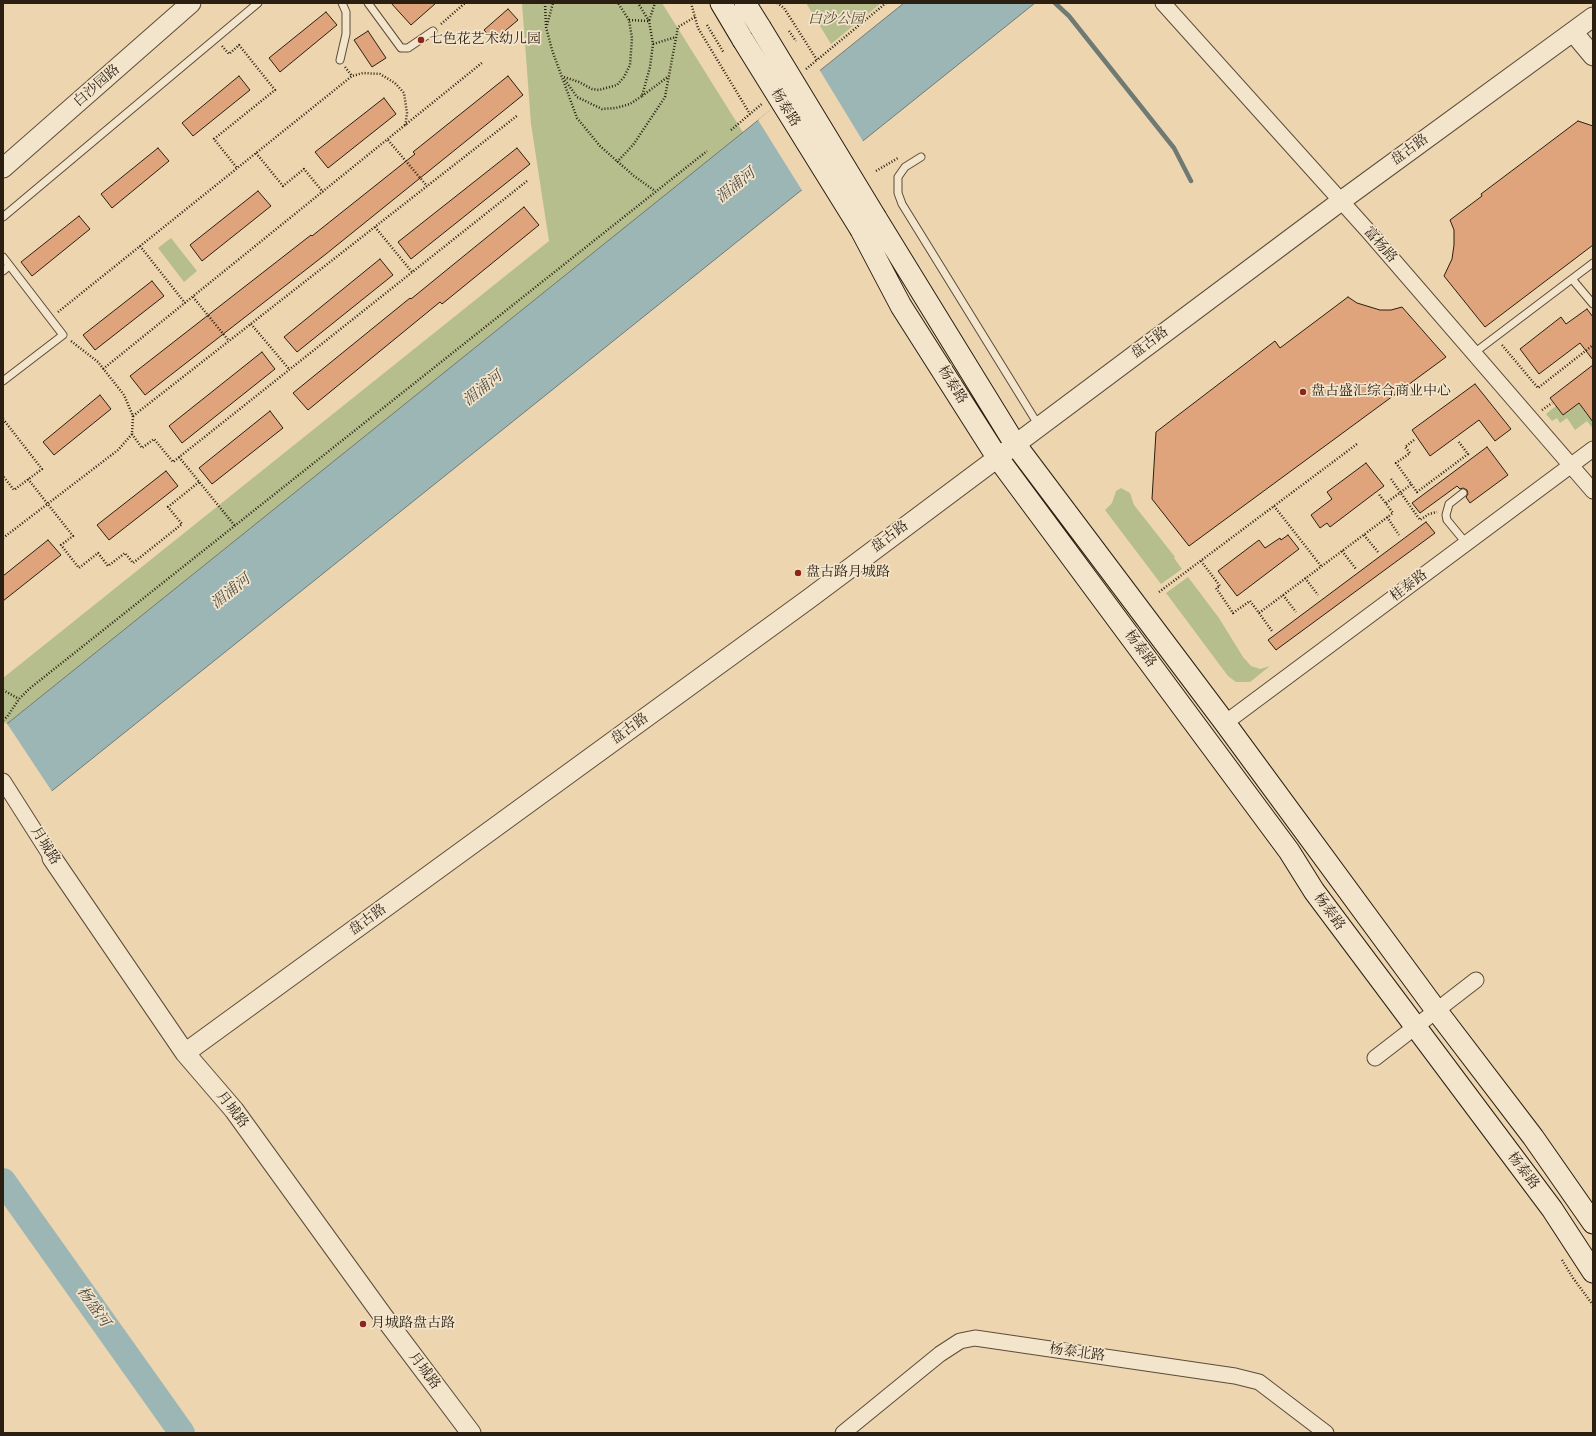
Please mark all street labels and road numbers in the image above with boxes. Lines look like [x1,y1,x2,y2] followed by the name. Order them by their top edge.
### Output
[70,61,124,111] street label: 白沙园路
[767,86,803,130] street label: 杨泰路
[1388,131,1432,169] street label: 盘古路
[1360,224,1400,266] street label: 富杨路
[1128,324,1172,362] street label: 盘古路
[934,363,970,407] street label: 杨泰路
[868,518,912,556] street label: 盘古路
[1387,567,1431,605] street label: 桂泰路
[1121,627,1159,671] street label: 杨泰路
[608,710,652,748] street label: 盘古路
[27,824,63,868] street label: 月城路
[1310,890,1348,934] street label: 杨泰路
[346,901,390,939] street label: 盘古路
[212,1088,252,1132] street label: 月城路
[1504,1149,1542,1193] street label: 杨泰路
[1048,1341,1106,1365] street label: 杨泰北路
[405,1349,443,1393] street label: 月城路

